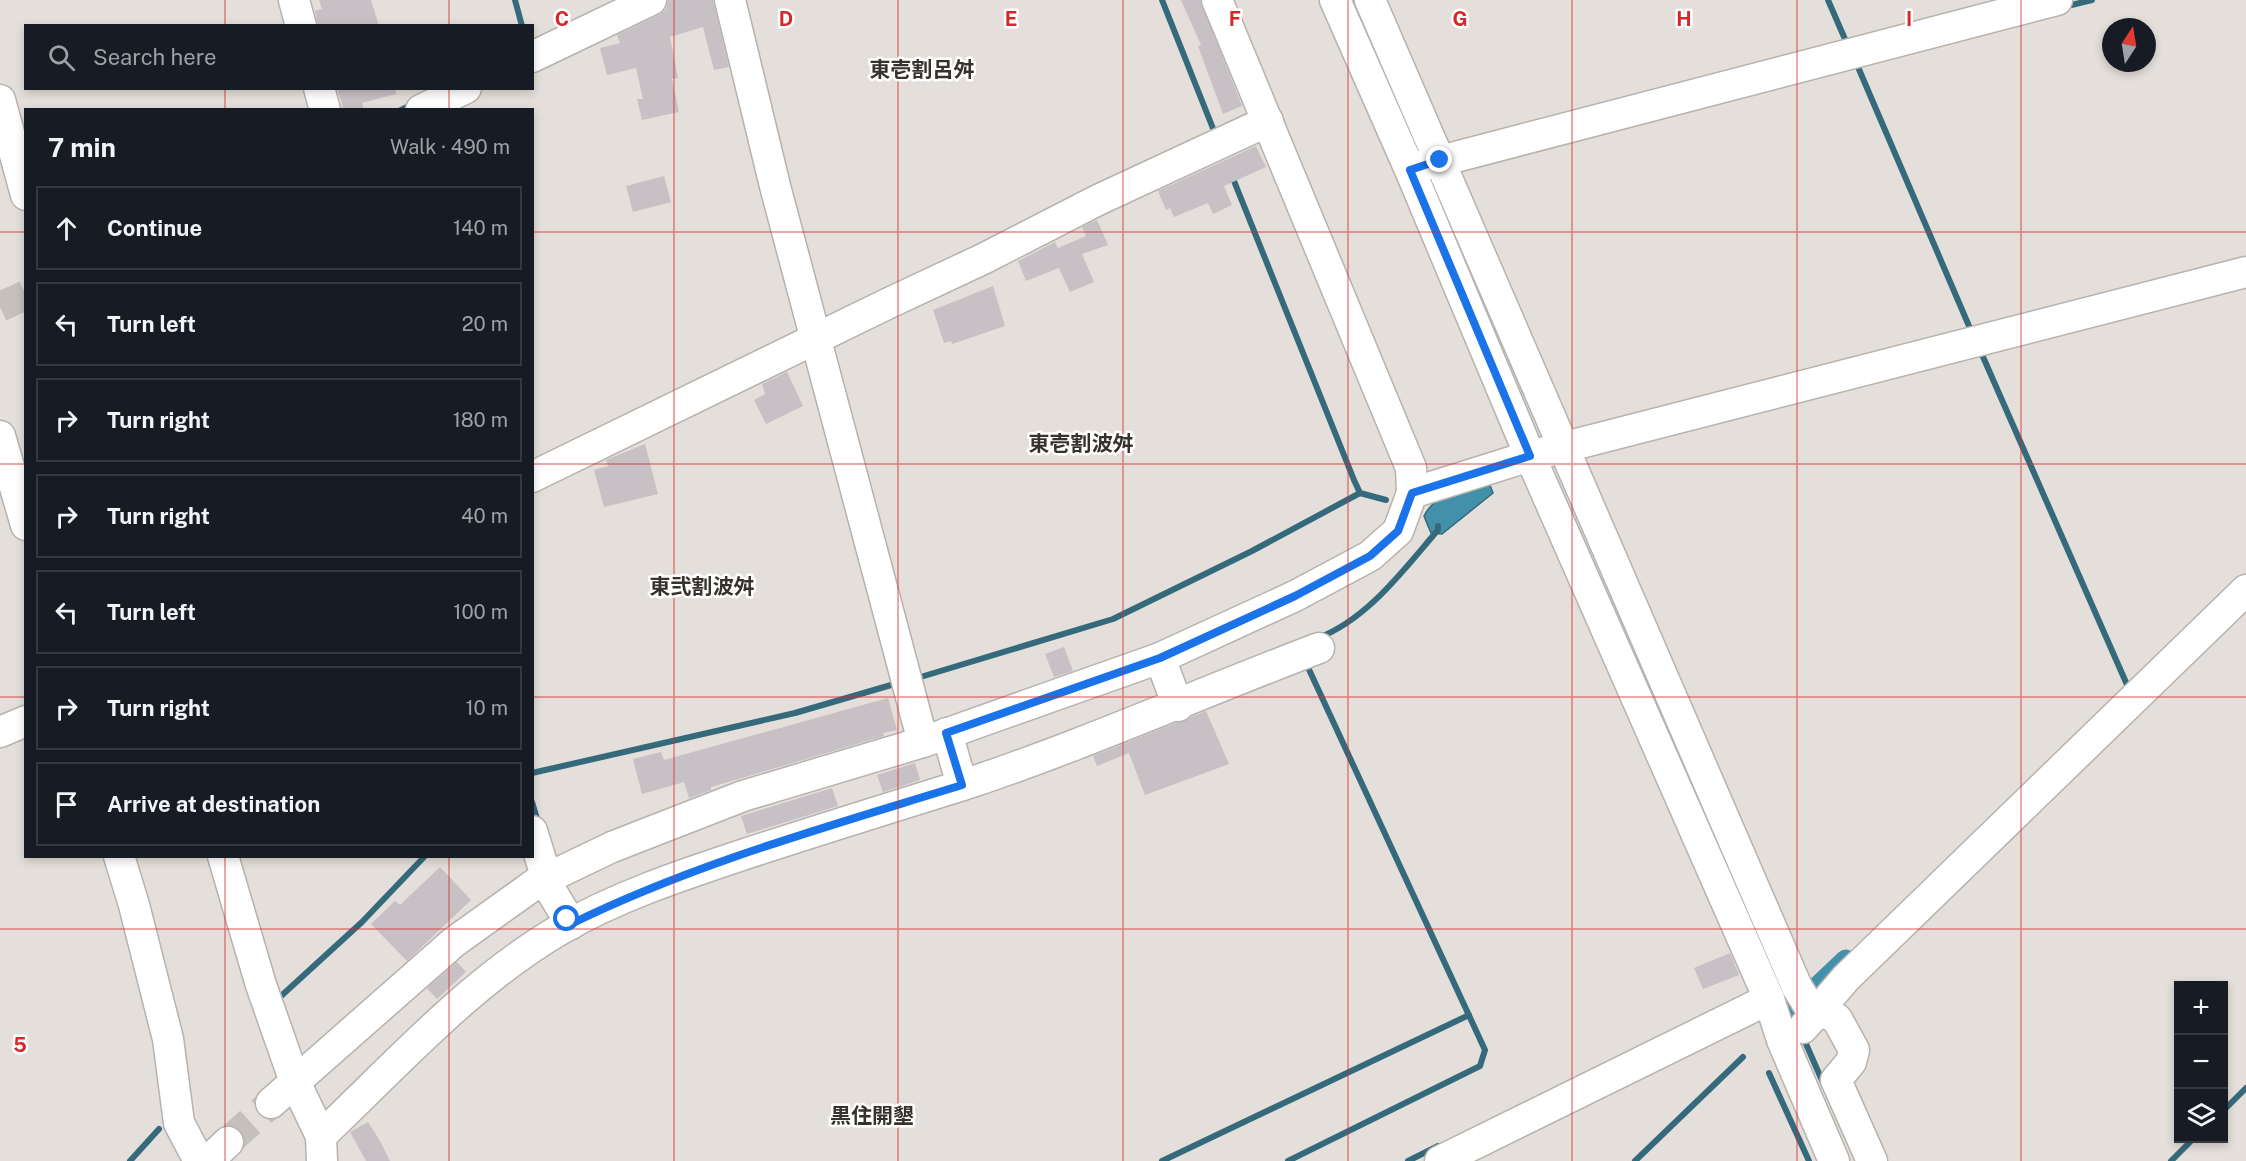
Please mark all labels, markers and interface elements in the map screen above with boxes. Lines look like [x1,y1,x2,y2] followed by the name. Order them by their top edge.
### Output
[555,7,569,31] text: C
[779,7,793,31] text: D
[1005,7,1017,31] text: E
[1229,7,1241,31] text: F
[1452,7,1468,31] text: G
[1676,7,1692,31] text: H
[1906,7,1912,31] text: I
[2102,18,2156,72] north arrow
[24,24,534,90] search box
[45,41,78,74] icon: search
[93,44,217,70] text: Search here
[870,57,975,82] district label: 東壱割呂舛
[48,132,116,163] text: 7 min
[390,135,510,159] text: Walk · 490 m
[1426,146,1452,172] route end
[50,212,83,245] icon: ahead
[107,215,202,241] text: Continue
[453,216,508,240] text: 140 m
[50,308,83,341] icon: left
[107,311,196,337] text: Turn left
[462,312,508,336] text: 20 m
[50,404,83,437] icon: right
[107,407,210,433] text: Turn right
[453,408,508,432] text: 180 m
[1029,431,1134,456] district label: 東壱割波舛
[50,500,83,533] icon: right
[107,503,210,529] text: Turn right
[461,504,508,528] text: 40 m
[650,574,755,599] district label: 東弐割波舛
[50,596,83,629] icon: left
[107,599,196,625] text: Turn left
[453,600,508,624] text: 100 m
[50,692,83,725] icon: right
[107,695,210,721] text: Turn right
[465,696,508,720] text: 10 m
[50,788,83,821] icon: arrive
[107,791,320,817] text: Arrive at destination
[553,905,579,931] route start
[2174,981,2228,1143] map controls
[2174,981,2228,1035] button: +
[13,1033,27,1057] text: 5
[2174,1035,2228,1089] button: −
[2174,1089,2228,1143] button: layers
[830,1103,914,1128] district label: 黒住開墾

